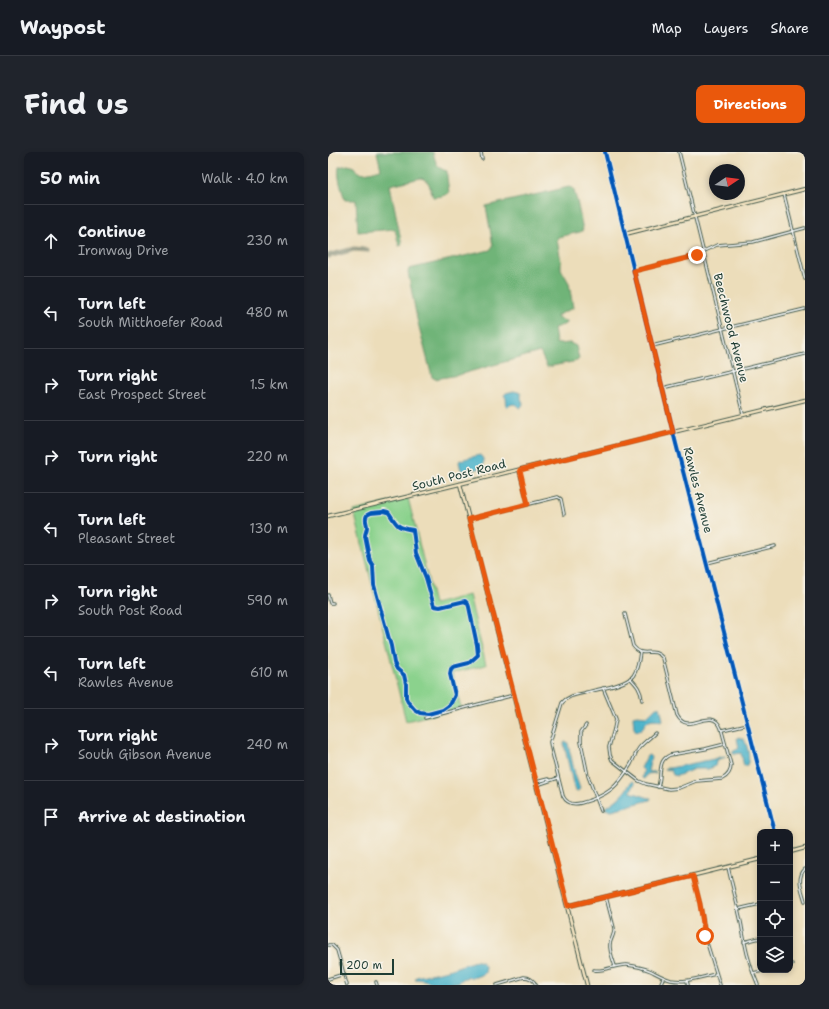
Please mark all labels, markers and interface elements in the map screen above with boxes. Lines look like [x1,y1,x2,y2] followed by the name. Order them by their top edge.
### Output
[20,15,105,40] text: Waypost
[652,19,682,37] text: Map
[704,19,748,37] text: Layers
[770,19,809,37] text: Share
[24,85,129,123] text: Find us
[696,85,805,123] button: Directions
[709,164,745,200] north arrow
[40,167,100,189] text: 50 min
[201,170,288,187] text: Walk · 4.0 km
[78,222,146,242] text: Continue
[40,230,62,252] icon: ahead
[246,232,288,249] text: 230 m
[78,242,169,259] text: Ironway Drive
[688,246,706,264] route end
[710,272,752,385] street label: Beechwood Avenue
[78,294,146,314] text: Turn left
[40,302,62,324] icon: left
[246,304,288,321] text: 480 m
[78,314,223,331] text: South Mitthoefer Road
[78,366,158,386] text: Turn right
[40,374,62,396] icon: right
[250,376,288,393] text: 1.5 km
[78,386,206,403] text: East Prospect Street
[680,445,716,535] street label: Rawles Avenue
[40,446,62,468] icon: right
[78,447,158,467] text: Turn right
[246,448,288,465] text: 220 m
[410,456,508,494] street label: South Post Road
[78,510,146,530] text: Turn left
[40,518,62,540] icon: left
[250,520,288,537] text: 130 m
[78,530,175,547] text: Pleasant Street
[78,582,158,602] text: Turn right
[40,590,62,612] icon: right
[247,592,288,609] text: 590 m
[78,602,182,619] text: South Post Road
[78,654,146,674] text: Turn left
[40,662,62,684] icon: left
[250,664,288,681] text: 610 m
[78,674,174,691] text: Rawles Avenue
[78,726,158,746] text: Turn right
[40,734,62,756] icon: right
[246,736,288,753] text: 240 m
[78,746,212,763] text: South Gibson Avenue
[40,806,62,828] icon: arrive
[78,807,246,827] text: Arrive at destination
[757,829,793,973] map controls
[757,829,793,865] button: +
[757,865,793,901] button: −
[757,901,793,937] button: locate
[696,927,714,945] route start
[757,937,793,973] button: layers
[340,957,394,976] scale bar
[346,958,382,973] text: 200 m

